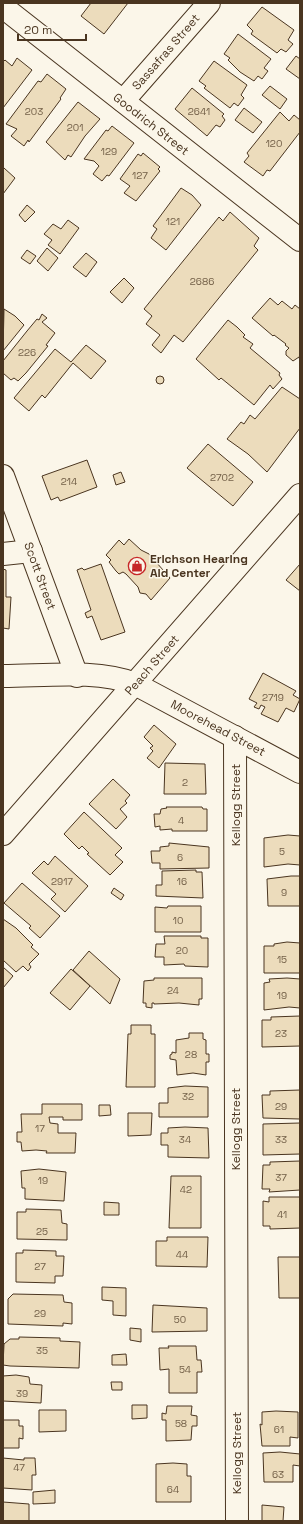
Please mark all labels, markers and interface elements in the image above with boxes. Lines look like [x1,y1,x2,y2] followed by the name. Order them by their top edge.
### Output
[129,11,203,93] street label: Sassafras Street
[18,16,86,42] scale bar
[24,22,52,38] text: 20 m
[110,89,192,159] street label: Goodrich Street
[25,105,43,118] house number: 203
[188,105,210,118] house number: 2641
[67,121,83,134] house number: 201
[266,137,282,150] house number: 120
[101,145,117,158] house number: 129
[132,169,148,182] house number: 127
[166,215,180,228] house number: 121
[190,275,214,288] house number: 2686
[18,346,36,359] house number: 226
[210,471,234,484] house number: 2702
[61,475,77,488] house number: 214
[20,540,60,612] street label: Scott Street
[150,551,248,581] place label: Erichson Hearing Aid Center
[127,556,147,576] shop icon: Erichson Hearing Aid Center
[121,631,183,699] street label: Peach Street
[262,691,284,704] house number: 2719
[168,696,268,760] street label: Moorehead Street
[228,764,244,846] street label: Kellogg Street
[182,776,188,789] house number: 2
[178,814,184,827] house number: 4
[279,845,285,858] house number: 5
[177,851,183,864] house number: 6
[51,875,73,888] house number: 2917
[177,875,187,888] house number: 16
[281,886,287,899] house number: 9
[173,914,183,927] house number: 10
[176,944,188,957] house number: 20
[277,953,287,966] house number: 15
[167,984,179,997] house number: 24
[277,989,287,1002] house number: 19
[275,1027,287,1040] house number: 23
[185,1048,197,1061] house number: 28
[228,1088,244,1170] street label: Kellogg Street
[182,1090,194,1103] house number: 32
[275,1100,287,1113] house number: 29
[35,1122,45,1135] house number: 17
[179,1133,191,1146] house number: 34
[275,1133,287,1146] house number: 33
[275,1171,287,1184] house number: 37
[38,1174,48,1187] house number: 19
[180,1183,192,1196] house number: 42
[277,1208,287,1221] house number: 41
[36,1225,48,1238] house number: 25
[176,1248,188,1261] house number: 44
[34,1260,46,1273] house number: 27
[34,1307,46,1320] house number: 29
[174,1313,186,1326] house number: 50
[36,1344,48,1357] house number: 35
[179,1363,191,1376] house number: 54
[16,1387,28,1400] house number: 39
[229,1412,245,1494] street label: Kellogg Street
[175,1417,187,1430] house number: 58
[274,1423,284,1436] house number: 61
[13,1461,25,1474] house number: 47
[272,1468,284,1481] house number: 63
[167,1483,179,1496] house number: 64

